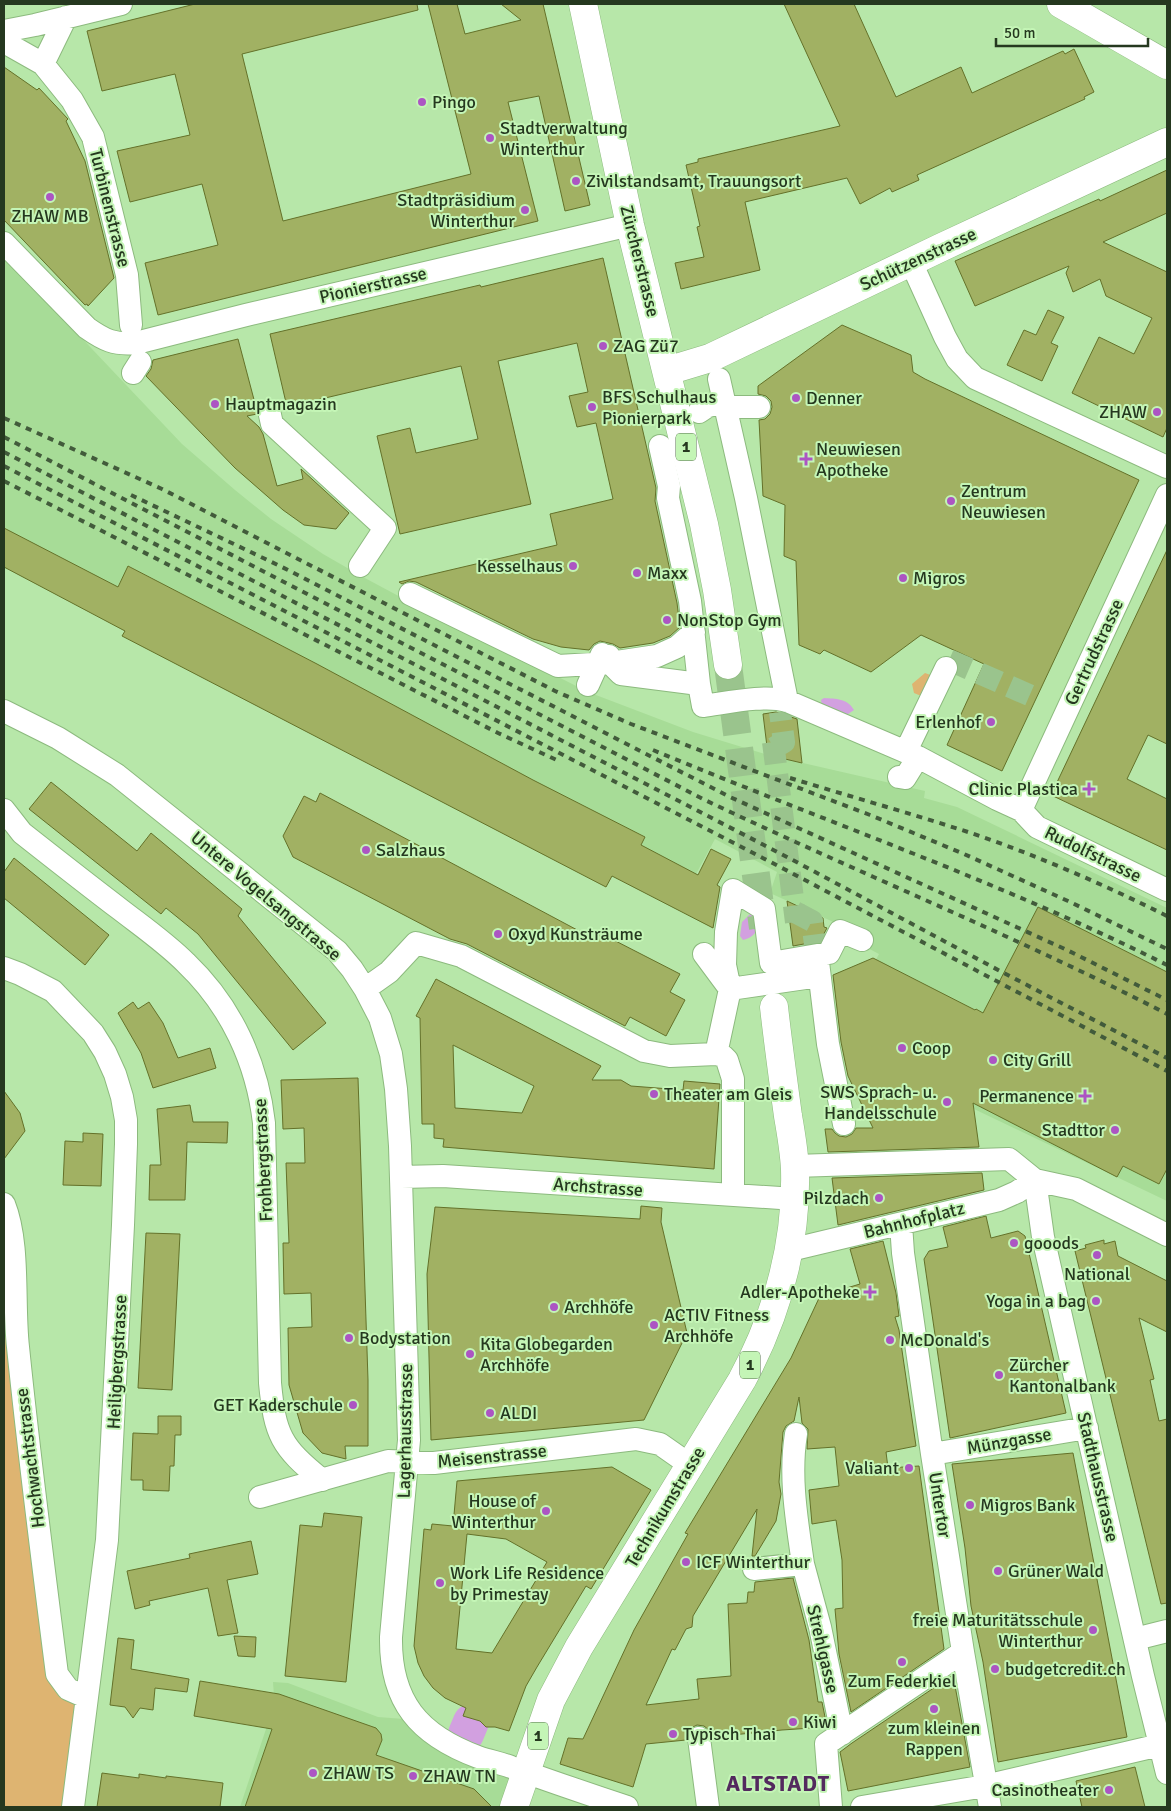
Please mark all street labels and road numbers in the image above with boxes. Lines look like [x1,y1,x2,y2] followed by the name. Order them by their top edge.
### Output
[85,146,135,270] street label: Turbinenstrasse
[616,203,664,319] street label: Zürcherstrasse
[856,222,980,296] street label: Schützenstrasse
[317,262,429,308] street label: Pionierstrasse
[676,434,696,461] road number: 1
[1060,595,1128,709] street label: Gertrudstrasse
[1041,821,1145,887] street label: Rudolfstrasse
[186,827,346,965] street label: Untere Vogelsangstrasse
[249,1098,277,1222] street label: Frohbergstrasse
[552,1173,644,1201] street label: Archstrasse
[861,1197,967,1243] street label: Bahnhofplatz
[102,1294,132,1430] street label: Heiligbergstrasse
[740,1352,760,1378] road number: 1
[393,1364,417,1498] street label: Lagerhausstrasse
[11,1387,49,1529] street label: Hochwachtstrasse
[1072,1410,1124,1544] street label: Stadthausstrasse
[965,1423,1053,1459] street label: Münzgasse
[436,1439,548,1473] street label: Meisenstrasse
[620,1443,710,1571] street label: Technikumstrasse
[924,1471,956,1540] street label: Untertor
[802,1603,844,1695] street label: Strehlgasse
[528,1722,548,1750] road number: 1

